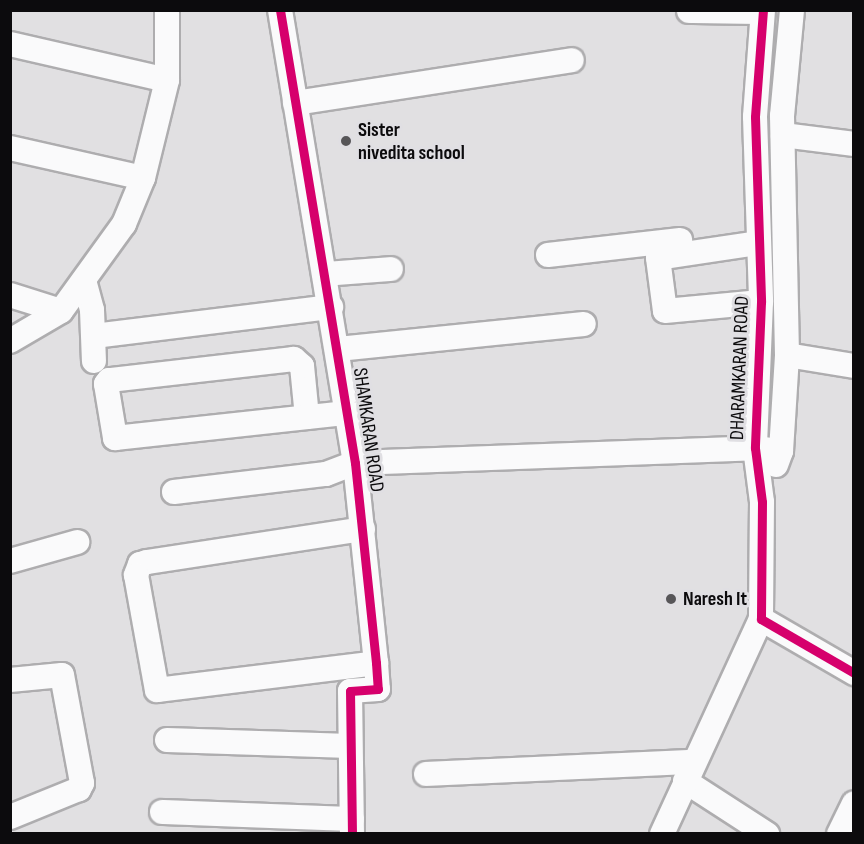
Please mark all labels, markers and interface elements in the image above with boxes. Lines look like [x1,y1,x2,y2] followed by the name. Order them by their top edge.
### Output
[358,118,465,165] place label: Sister nivedita school
[339,134,353,148] marker: Sister nivedita school
[725,296,755,440] street label: DHARAMKARAN ROAD
[347,366,389,494] street label: SHAMKARAN ROAD
[683,587,747,611] place label: Naresh It
[664,592,678,606] marker: Naresh It

